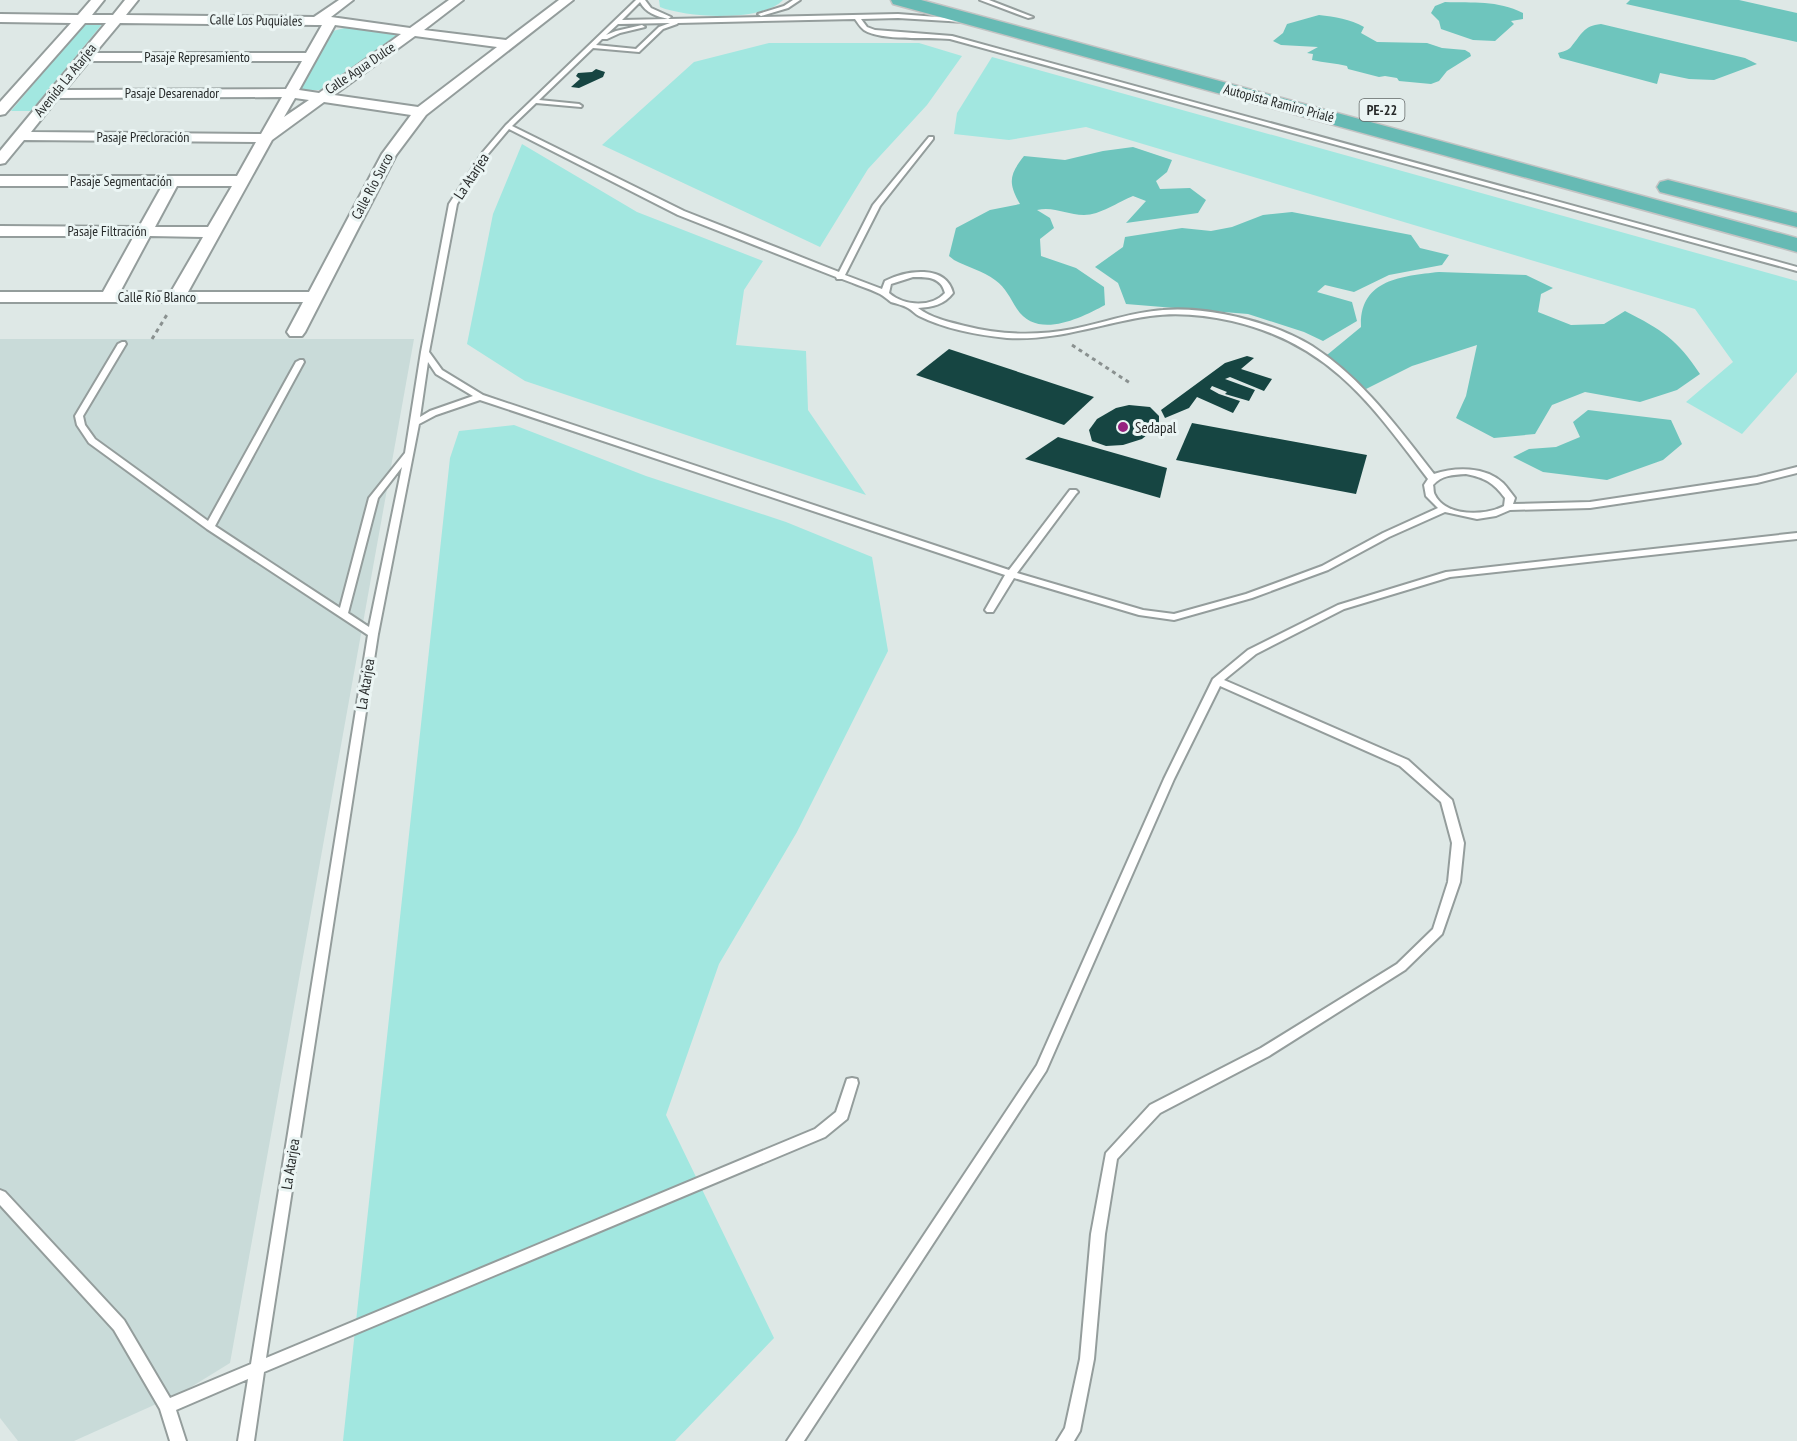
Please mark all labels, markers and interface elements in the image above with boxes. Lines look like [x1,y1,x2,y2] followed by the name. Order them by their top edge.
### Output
[210,10,303,30] street label: Calle Los Puquiales
[321,38,399,98] street label: Calle Agua Dulce
[30,40,100,120] street label: Avenida La Atarjea
[144,48,250,66] street label: Pasaje Represamiento
[1222,80,1336,126] street label: Autopista Ramiro Prialé
[125,84,219,102] street label: Pasaje Desarenador
[1360,99,1404,121] road number: PE-22
[96,128,190,146] street label: Pasaje Precloración
[449,149,493,203] street label: La Atarjea
[347,150,397,222] street label: Calle Río Surco
[70,172,172,190] street label: Pasaje Segmentación
[67,222,147,240] street label: Pasaje Filtración
[118,288,196,306] street label: Calle Río Blanco
[1135,418,1177,437] place label: Sedapal
[1116,420,1130,434] marker: Sedapal
[352,657,378,711] street label: La Atarjea
[277,1137,303,1191] street label: La Atarjea

